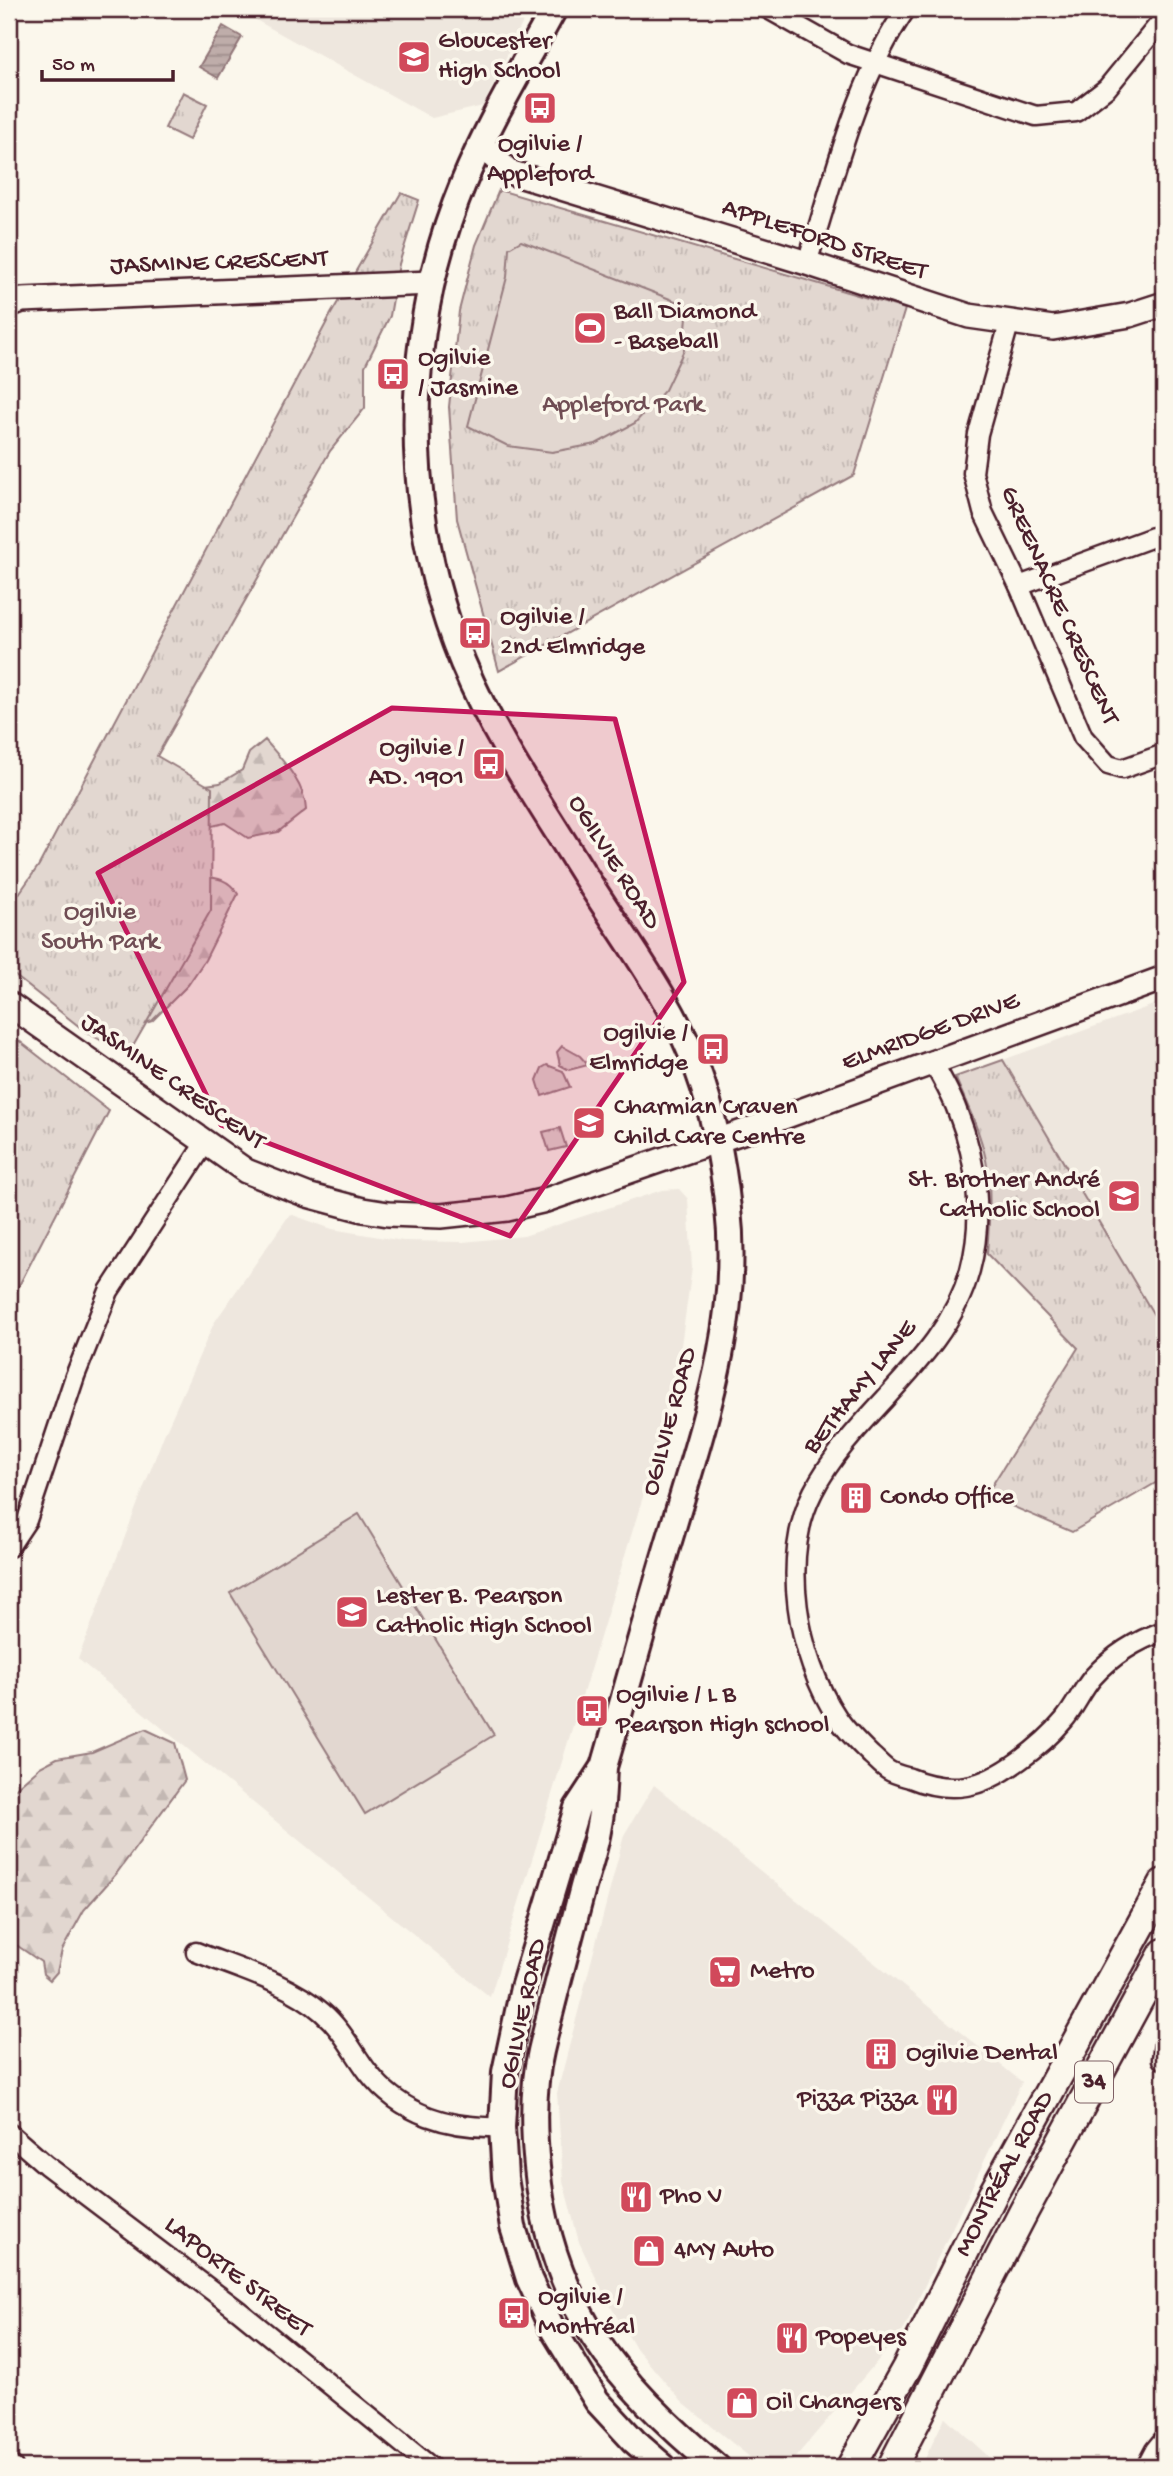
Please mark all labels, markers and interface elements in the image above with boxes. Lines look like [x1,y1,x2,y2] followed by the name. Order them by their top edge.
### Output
[438,27,561,88] place label: Gloucester High School
[42,38,173,82] scale bar
[395,38,433,76] school or university icon: Gloucester High School
[52,54,95,79] text: 50 m
[521,89,559,127] bus stop icon: Ogilvie / Appleford
[487,130,595,191] place label: Ogilvie / Appleford
[718,193,931,289] street label: APPLEFORD STREET
[110,245,329,283] street label: JASMINE CRESCENT
[613,298,758,359] place label: Ball Diamond - Baseball
[571,309,609,347] sports icon: Ball Diamond - Baseball
[418,344,519,405] place label: Ogilvie / Jasmine
[374,355,412,393] bus stop icon: Ogilvie / Jasmine
[542,391,706,422] park label: Appleford Park
[991,482,1125,731] street label: GREENACRE CRESCENT
[500,603,646,664] place label: Ogilvie / 2nd Elmridge
[456,614,494,652] bus stop icon: Ogilvie / 2nd Elmridge
[369,734,464,795] place label: Ogilvie / AD. 1901
[470,745,508,783] bus stop icon: Ogilvie / AD. 1901
[559,790,667,936] street label: OGILVIE ROAD
[41,898,161,959] park label: Ogilvie South Park
[838,986,1025,1080] street label: ELMRIDGE DRIVE
[74,1008,271,1159] street label: JASMINE CRESCENT
[589,1019,689,1080] place label: Ogilvie / Elmridge
[694,1030,732,1068] bus stop icon: Ogilvie / Elmridge
[614,1093,806,1154] place label: Charmian Craven Child Care Centre
[570,1104,608,1142] school or university icon: Charmian Craven Child Care Centre
[908,1166,1101,1227] place label: St. Brother André Catholic School
[1105,1177,1143,1215] school or university icon: St. Brother André Catholic School
[797,1314,925,1462] street label: BETHAMY LANE
[636,1344,706,1500] street label: OGILVIE ROAD
[837,1479,875,1517] building icon: Condo Office
[880,1483,1015,1514] place label: Condo Office
[376,1582,592,1643] place label: Lester B. Pearson Catholic High School
[333,1593,371,1631] school or university icon: Lester B. Pearson Catholic High School
[615,1681,829,1742] place label: Ogilvie / L B Pearson High school
[573,1692,611,1730] bus stop icon: Ogilvie / L B Pearson High school
[493,1936,555,2092] street label: OGILVIE ROAD
[706,1953,744,1991] supermarket icon: Metro
[750,1957,815,1988] place label: Metro
[862,2035,900,2073] building icon: Ogilvie Dental
[906,2039,1058,2070] place label: Ogilvie Dental
[1075,2062,1113,2102] road number: 34
[923,2081,961,2119] restaurant icon: Pizza Pizza
[796,2085,920,2116] place label: Pizza Pizza
[949,2086,1062,2262] street label: MONTRÉAL ROAD
[617,2178,655,2216] restaurant icon: Pho V
[659,2182,722,2213] place label: Pho V
[157,2211,318,2346] street label: LAPORTE STREET
[630,2232,668,2270] shop icon: 4MY Auto
[674,2236,774,2267] place label: 4MY Auto
[538,2283,635,2344] place label: Ogilvie / Montréal
[495,2294,533,2332] bus stop icon: Ogilvie / Montréal
[773,2319,811,2357] restaurant icon: Popeyes
[815,2323,907,2354] place label: Popeyes
[723,2384,761,2422] shop icon: Oil Changers
[766,2388,902,2419] place label: Oil Changers

